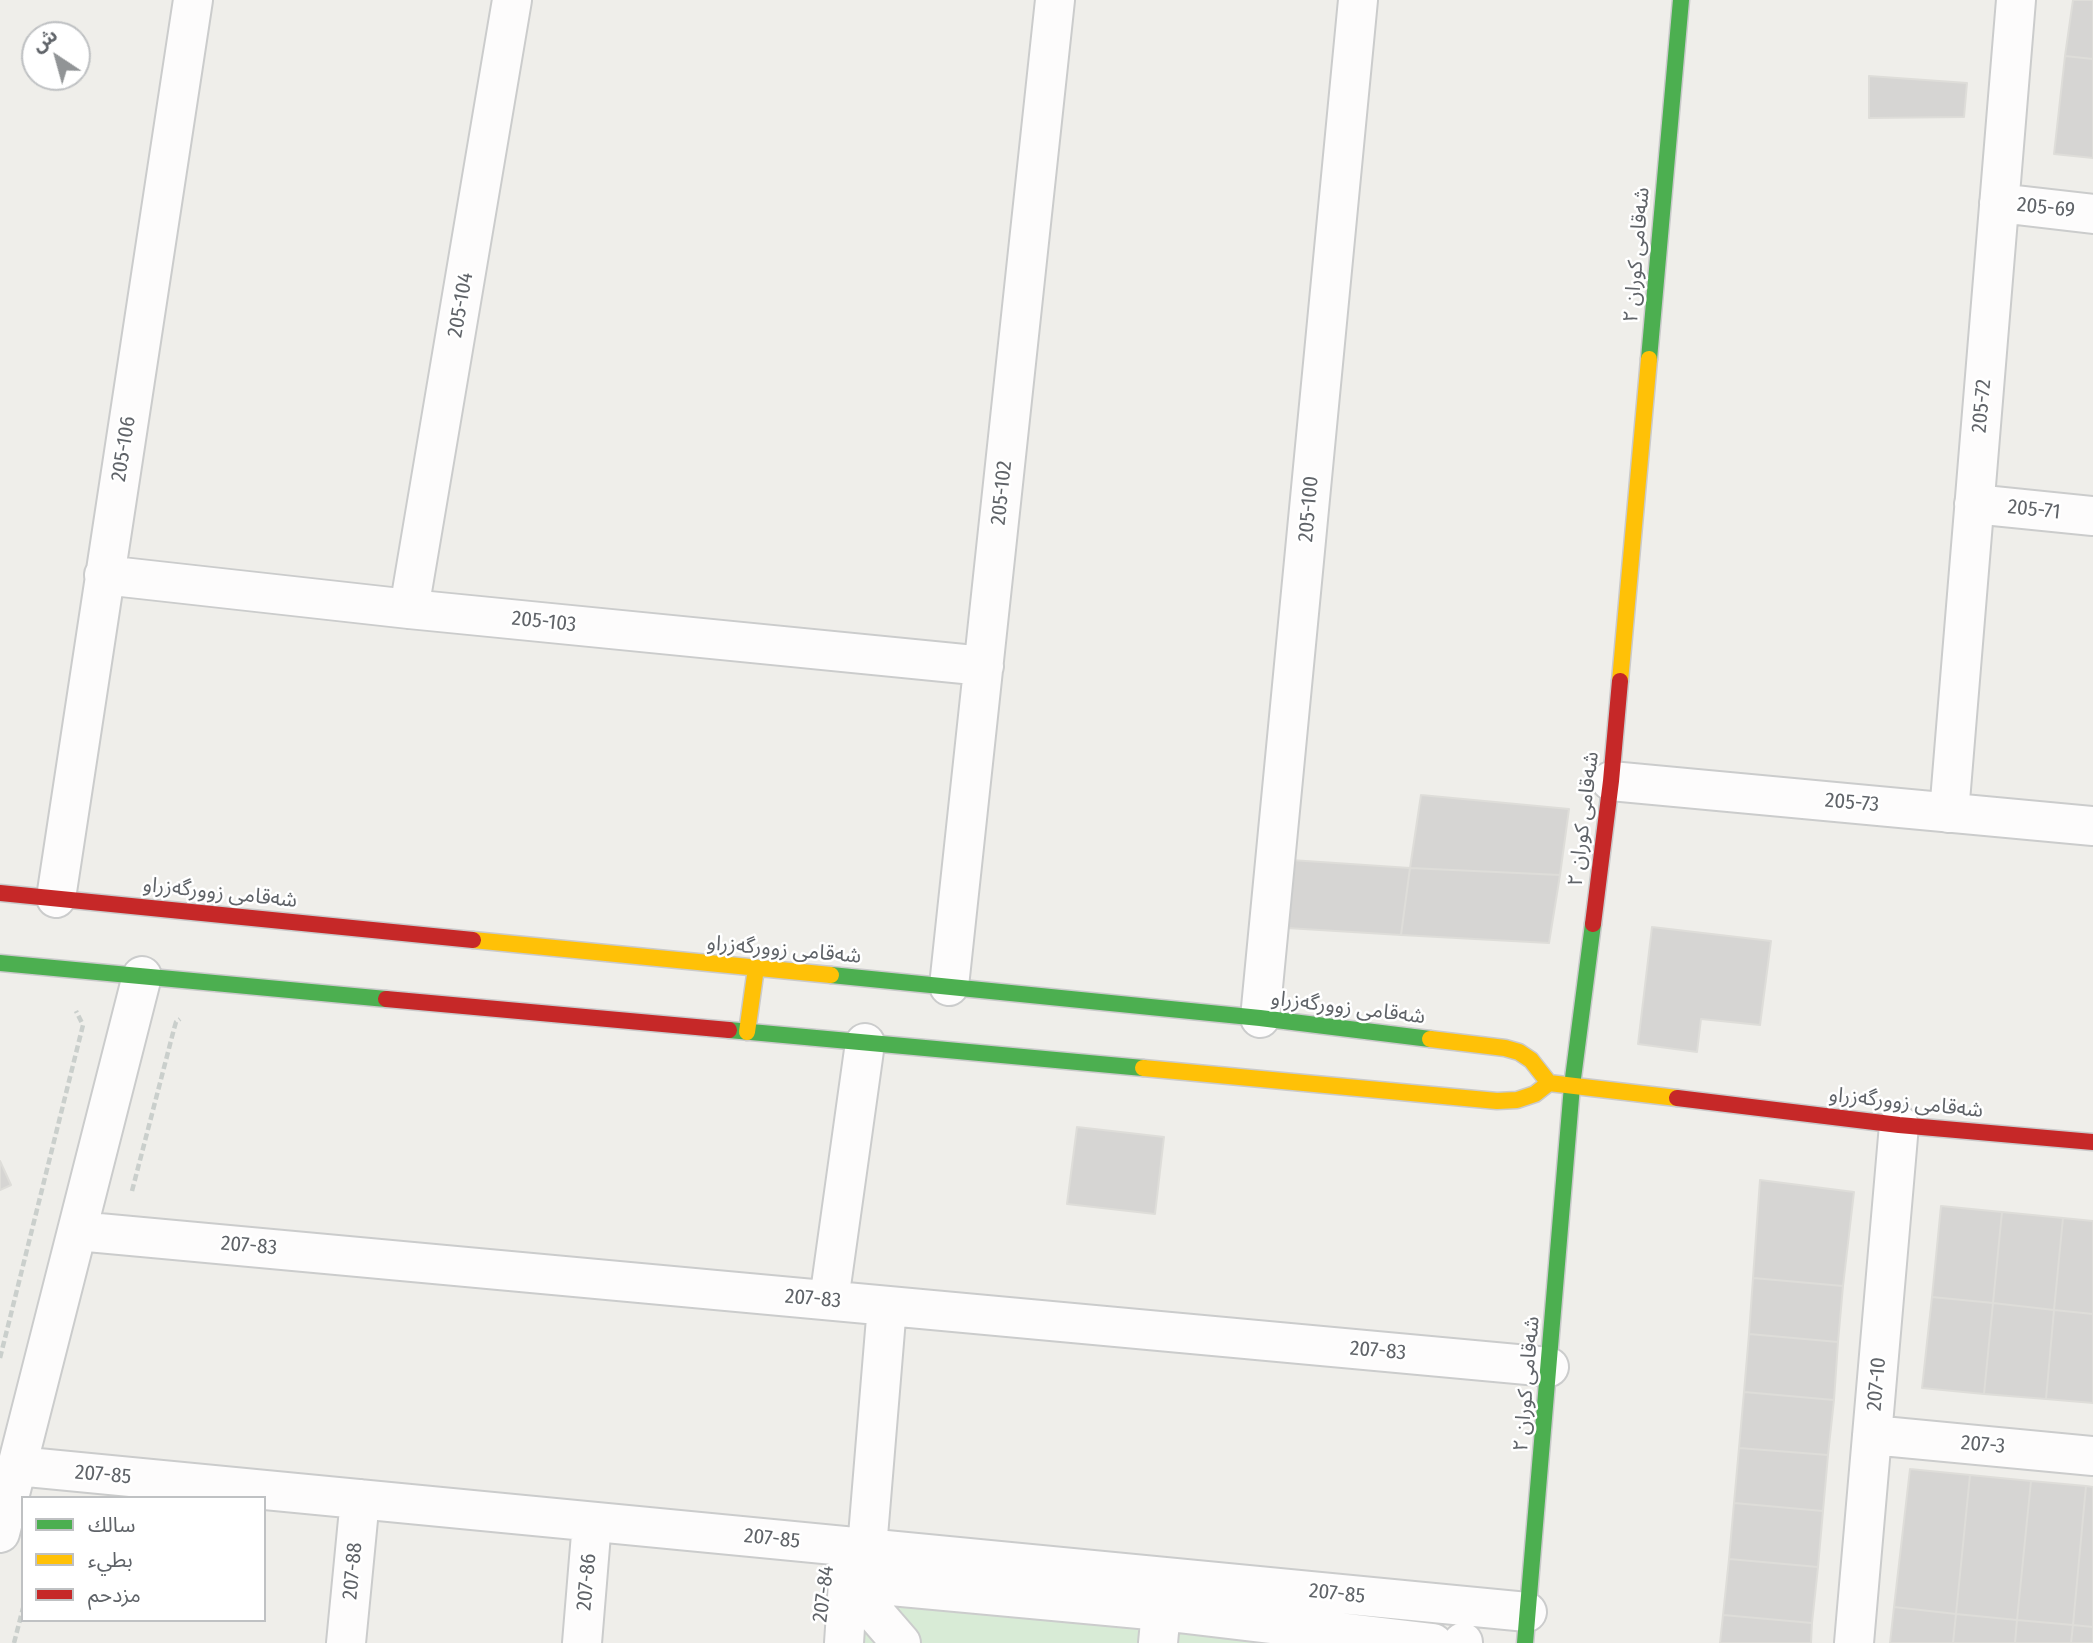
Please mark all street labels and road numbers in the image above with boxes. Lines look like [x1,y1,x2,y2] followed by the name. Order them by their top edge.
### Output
[1619,186,1655,324] street label: شەقامی کوران ٢
[2016,192,2076,224] street label: 205-69
[443,271,479,339] street label: 205-104
[1967,378,1997,434] street label: 205-72
[106,415,142,483] street label: 205-106
[986,460,1018,526] street label: 205-102
[1294,475,1324,543] street label: 205-100
[2006,495,2062,525] street label: 205-71
[511,606,577,638] street label: 205-103
[1563,750,1605,888] street label: شەقامی کوران ٢
[1824,788,1880,818] street label: 205-73
[142,872,298,914] street label: شەقامی زوورگەزراو
[706,931,862,969] street label: شەقامی زوورگەزراو
[1270,986,1426,1030] street label: شەقامی زوورگەزراو
[1828,1082,1984,1124] street label: شەقامی زوورگەزراو
[220,1231,278,1261] street label: 207-83
[784,1284,842,1314] street label: 207-83
[1509,1315,1545,1453] street label: شەقامی کوران ٢
[1349,1336,1407,1366] street label: 207-83
[1862,1356,1892,1412] street label: 207-10
[1960,1431,2006,1459] street label: 207-3
[74,1460,132,1490] street label: 207-85
[743,1524,801,1554] street label: 207-85
[338,1541,368,1601] street label: 207-88
[572,1553,602,1611] street label: 207-86
[808,1564,840,1624] street label: 207-84
[1308,1579,1366,1609] street label: 207-85

